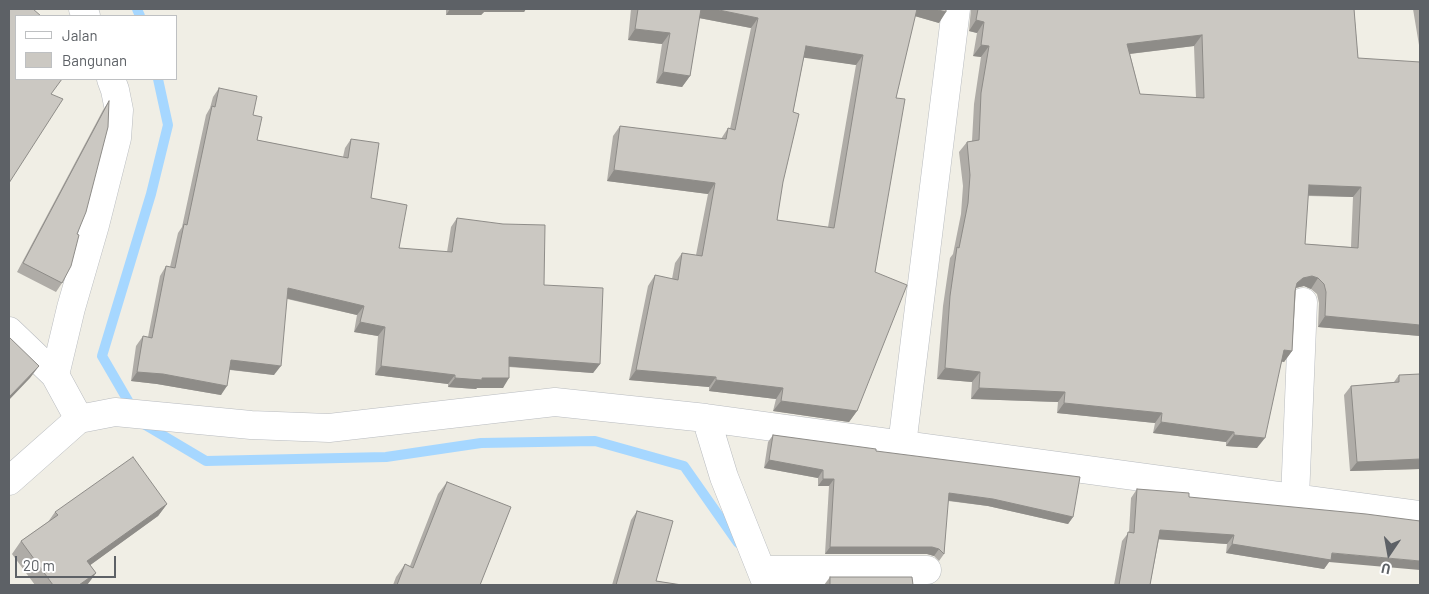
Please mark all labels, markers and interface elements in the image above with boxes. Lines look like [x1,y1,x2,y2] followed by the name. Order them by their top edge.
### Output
[15,15,178,80] legend
[62,26,98,44] text: Jalan
[62,51,127,69] text: Bangunan
[1364,529,1414,579] north arrow
[18,546,119,578] scale bar
[23,556,55,574] text: 20 m
[1380,560,1392,578] text: U

